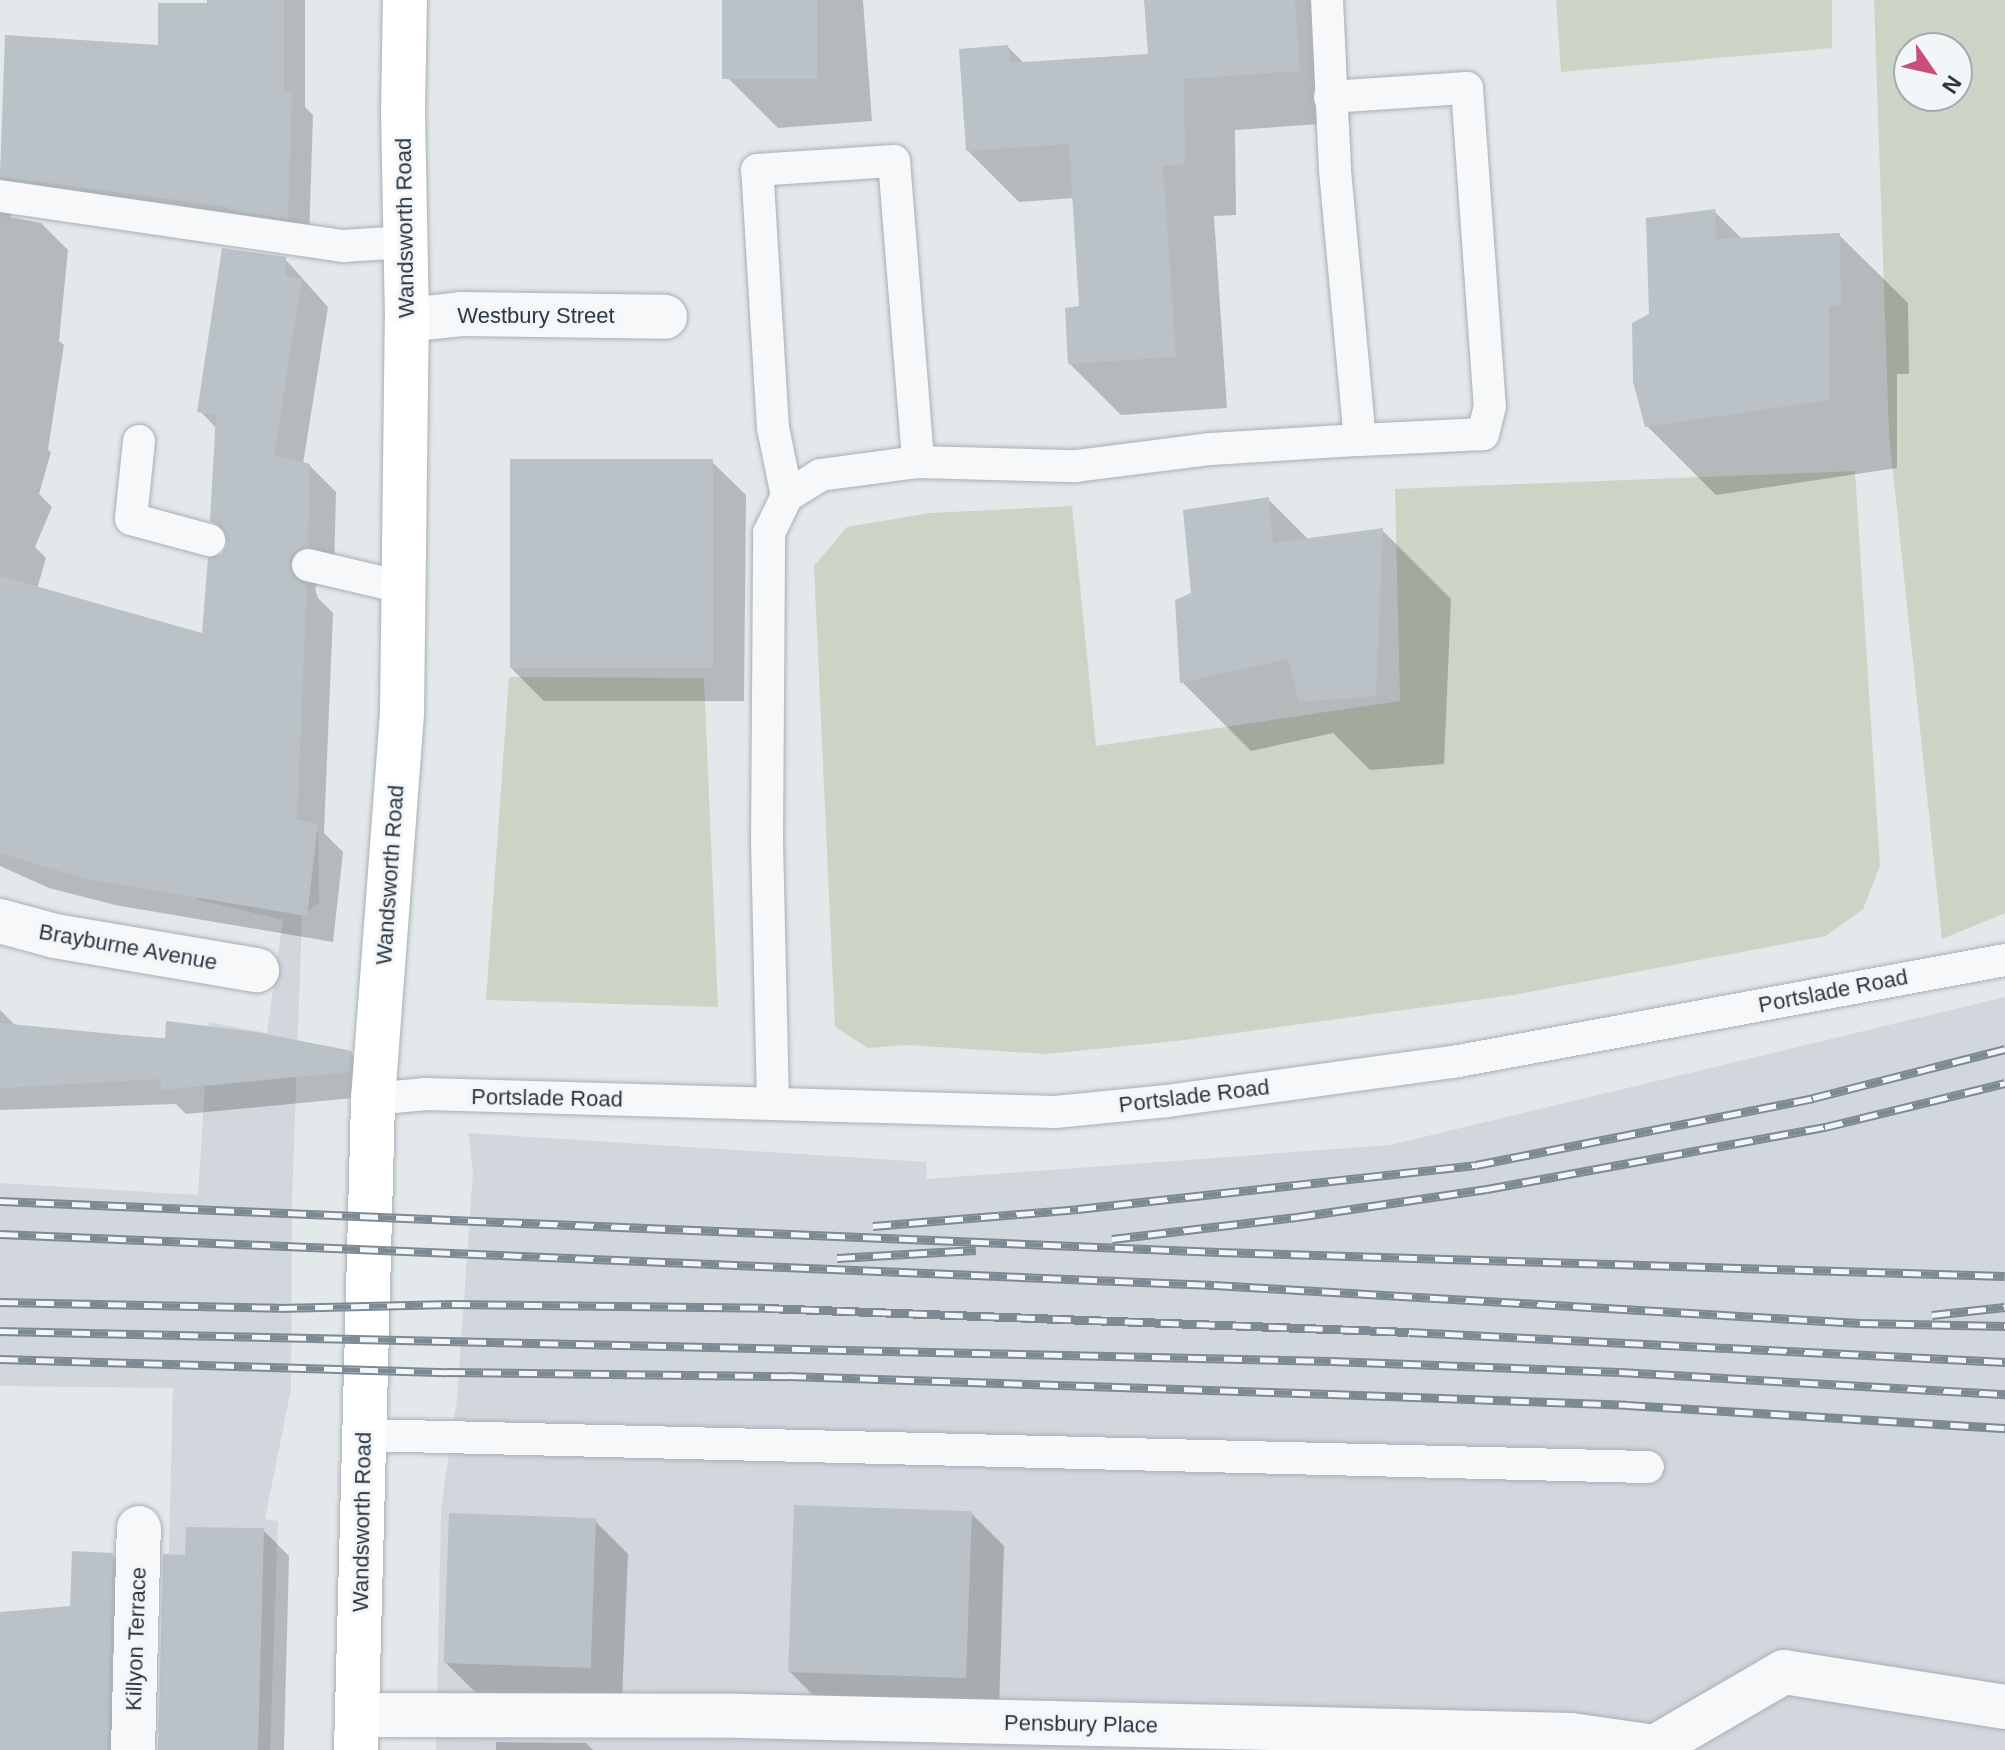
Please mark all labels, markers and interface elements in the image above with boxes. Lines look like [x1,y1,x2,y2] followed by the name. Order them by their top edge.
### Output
[1893,32,1973,112] north arrow
[1937,71,1966,98] text: N
[390,138,420,318] street label: Wandsworth Road
[457,303,615,329] street label: Westbury Street
[371,784,409,966] street label: Wandsworth Road
[36,918,220,976] street label: Brayburne Avenue
[1756,964,1910,1018] street label: Portslade Road
[1117,1074,1271,1118] street label: Portslade Road
[471,1083,623,1113] street label: Portslade Road
[347,1432,377,1612] street label: Wandsworth Road
[120,1566,152,1712] street label: Killyon Terrace
[1004,1709,1158,1739] street label: Pensbury Place

